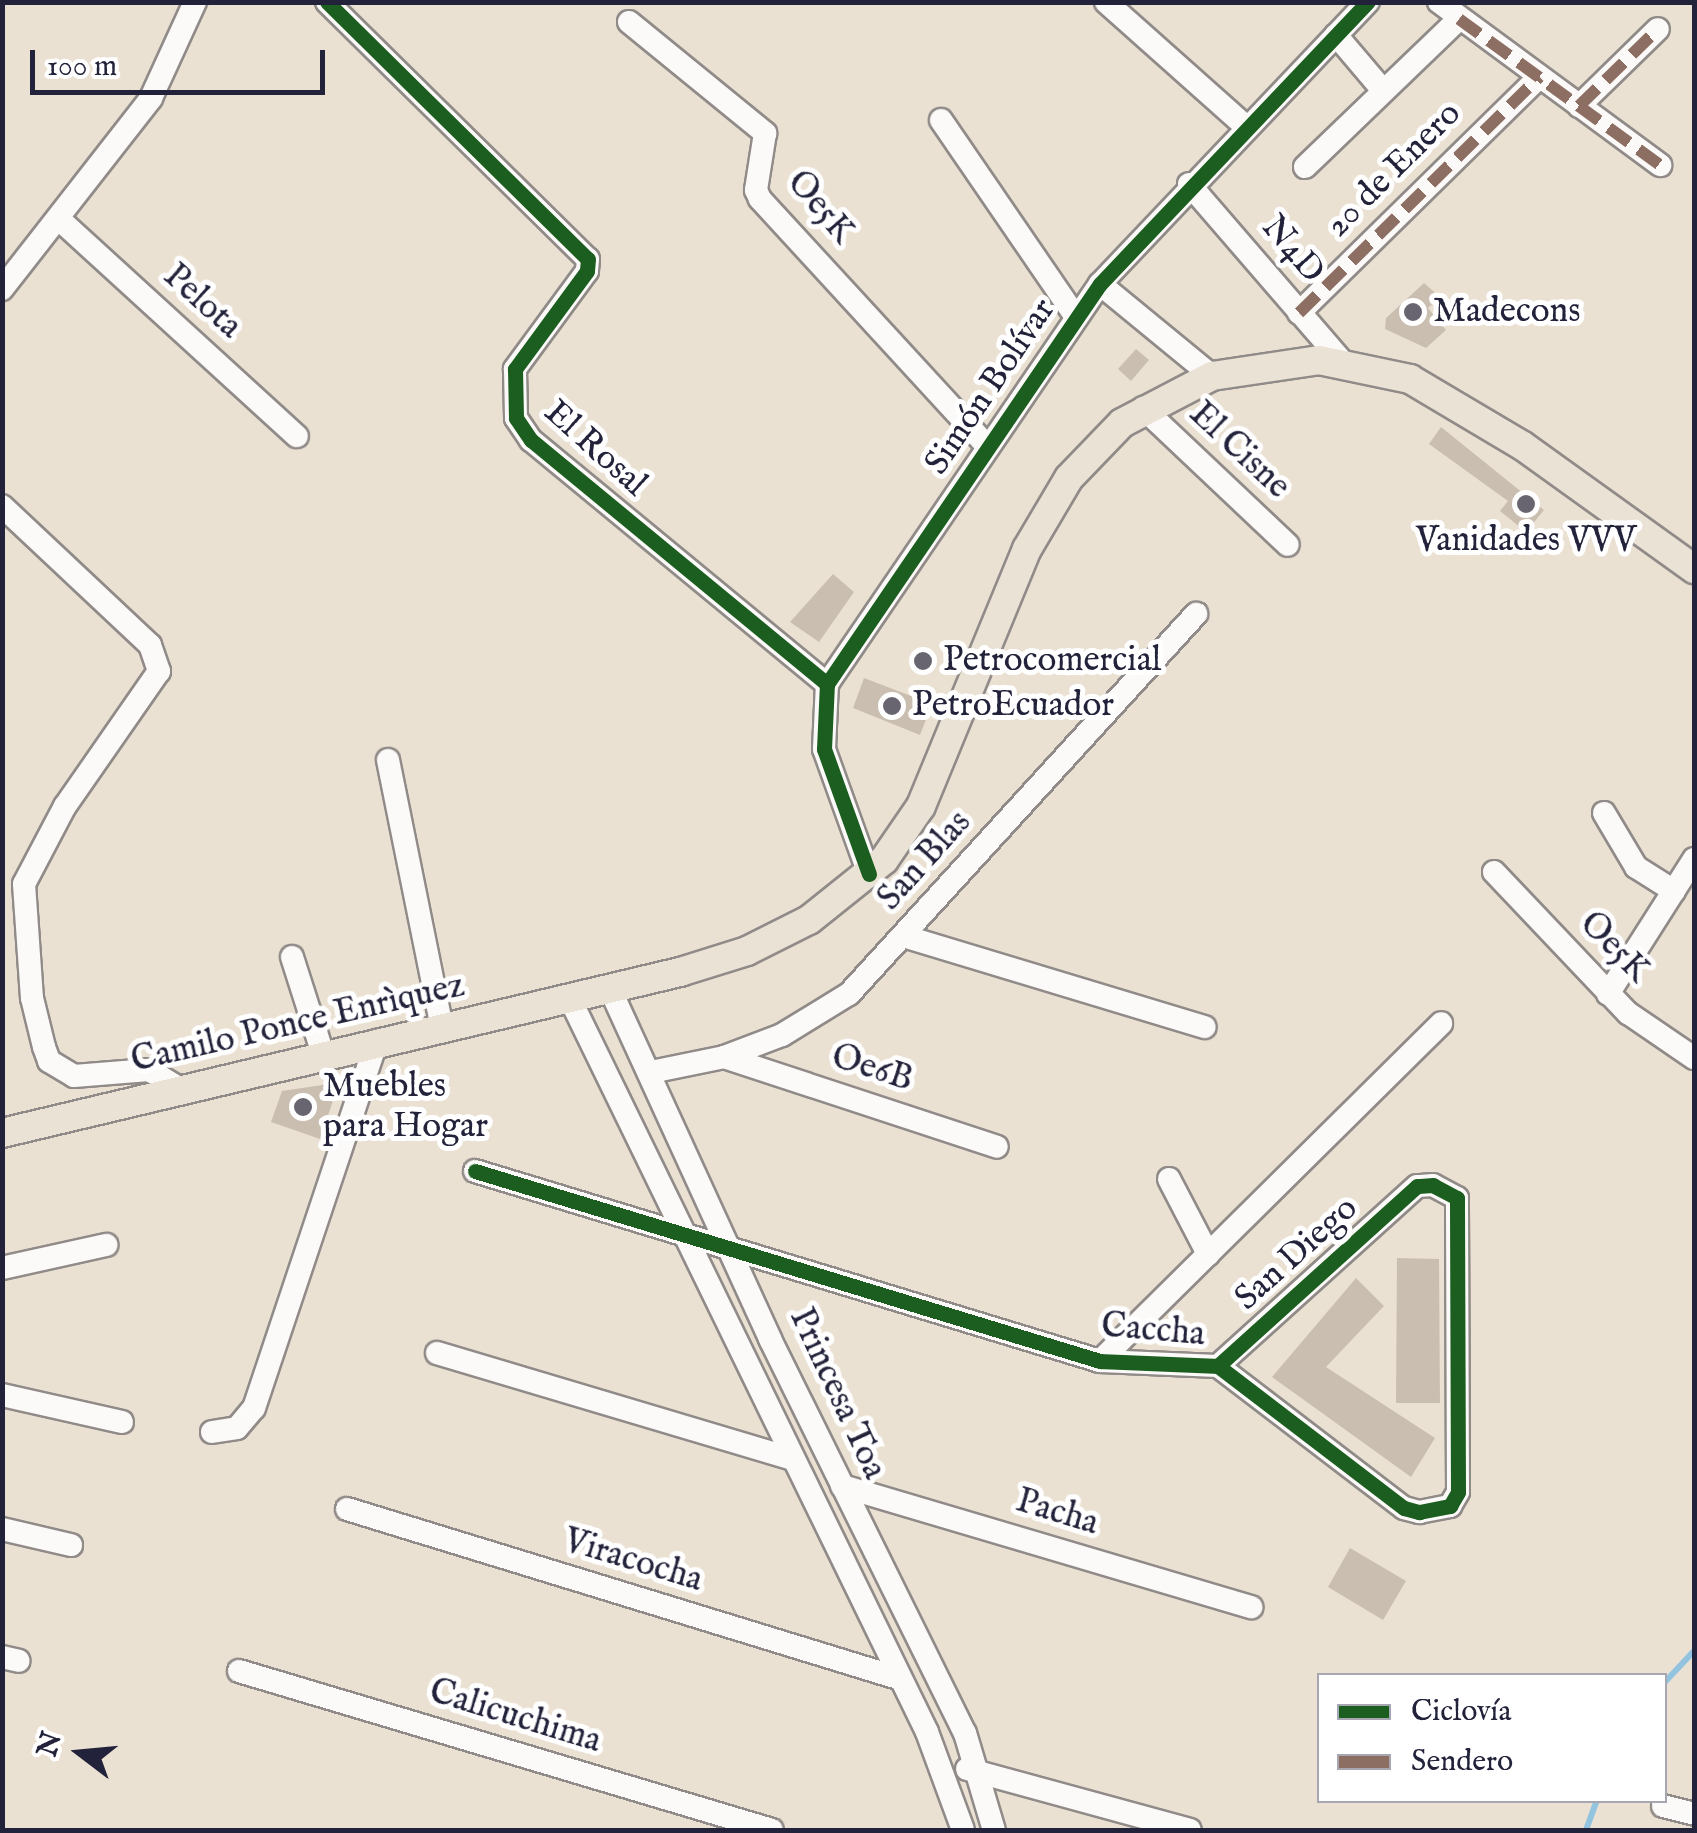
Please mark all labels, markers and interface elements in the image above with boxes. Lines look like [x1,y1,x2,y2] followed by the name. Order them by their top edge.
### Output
[35,30,330,92] scale bar
[47,48,117,86] text: 100 m
[1318,94,1470,246] street label: 20 de Enero
[777,163,863,253] street label: Oe5K
[1252,208,1332,292] street label: N4D
[154,256,250,348] street label: Pelota
[917,291,1065,483] street label: Simón Bolívar
[1433,291,1580,333] place label: Madecons
[1402,301,1424,323] marker: Madecons
[535,392,655,506] street label: El Rosal
[1180,394,1298,508] street label: El Cisne
[1515,493,1537,515] marker: Vanidades VVV
[1416,520,1636,562] place label: Vanidades VVV
[943,640,1161,682] place label: Petrocomercial
[912,650,934,672] marker: Petrocomercial
[912,685,1114,727] place label: PetroEcuador
[881,695,903,717] marker: PetroEcuador
[869,803,981,919] street label: San Blas
[1570,904,1658,992] street label: Oe5K
[127,965,469,1083] street label: Camilo Ponce Enrìquez
[826,1036,918,1102] street label: Oe6B
[323,1066,488,1148] place label: Muebles para Hogar
[292,1096,314,1118] marker: Muebles para Hogar
[1227,1188,1367,1320] street label: San Diego
[779,1302,895,1486] street label: Princesa Toa
[1099,1306,1207,1356] street label: Caccha
[1011,1481,1103,1545] street label: Pacha
[559,1520,707,1602] street label: Viracocha
[424,1671,606,1763] street label: Calicuchima
[1317,1673,1667,1803] legend
[1411,1693,1511,1731] text: Ciclovía
[30,1703,130,1803] north arrow
[31,1728,71,1761] text: N
[1411,1743,1513,1781] text: Sendero

